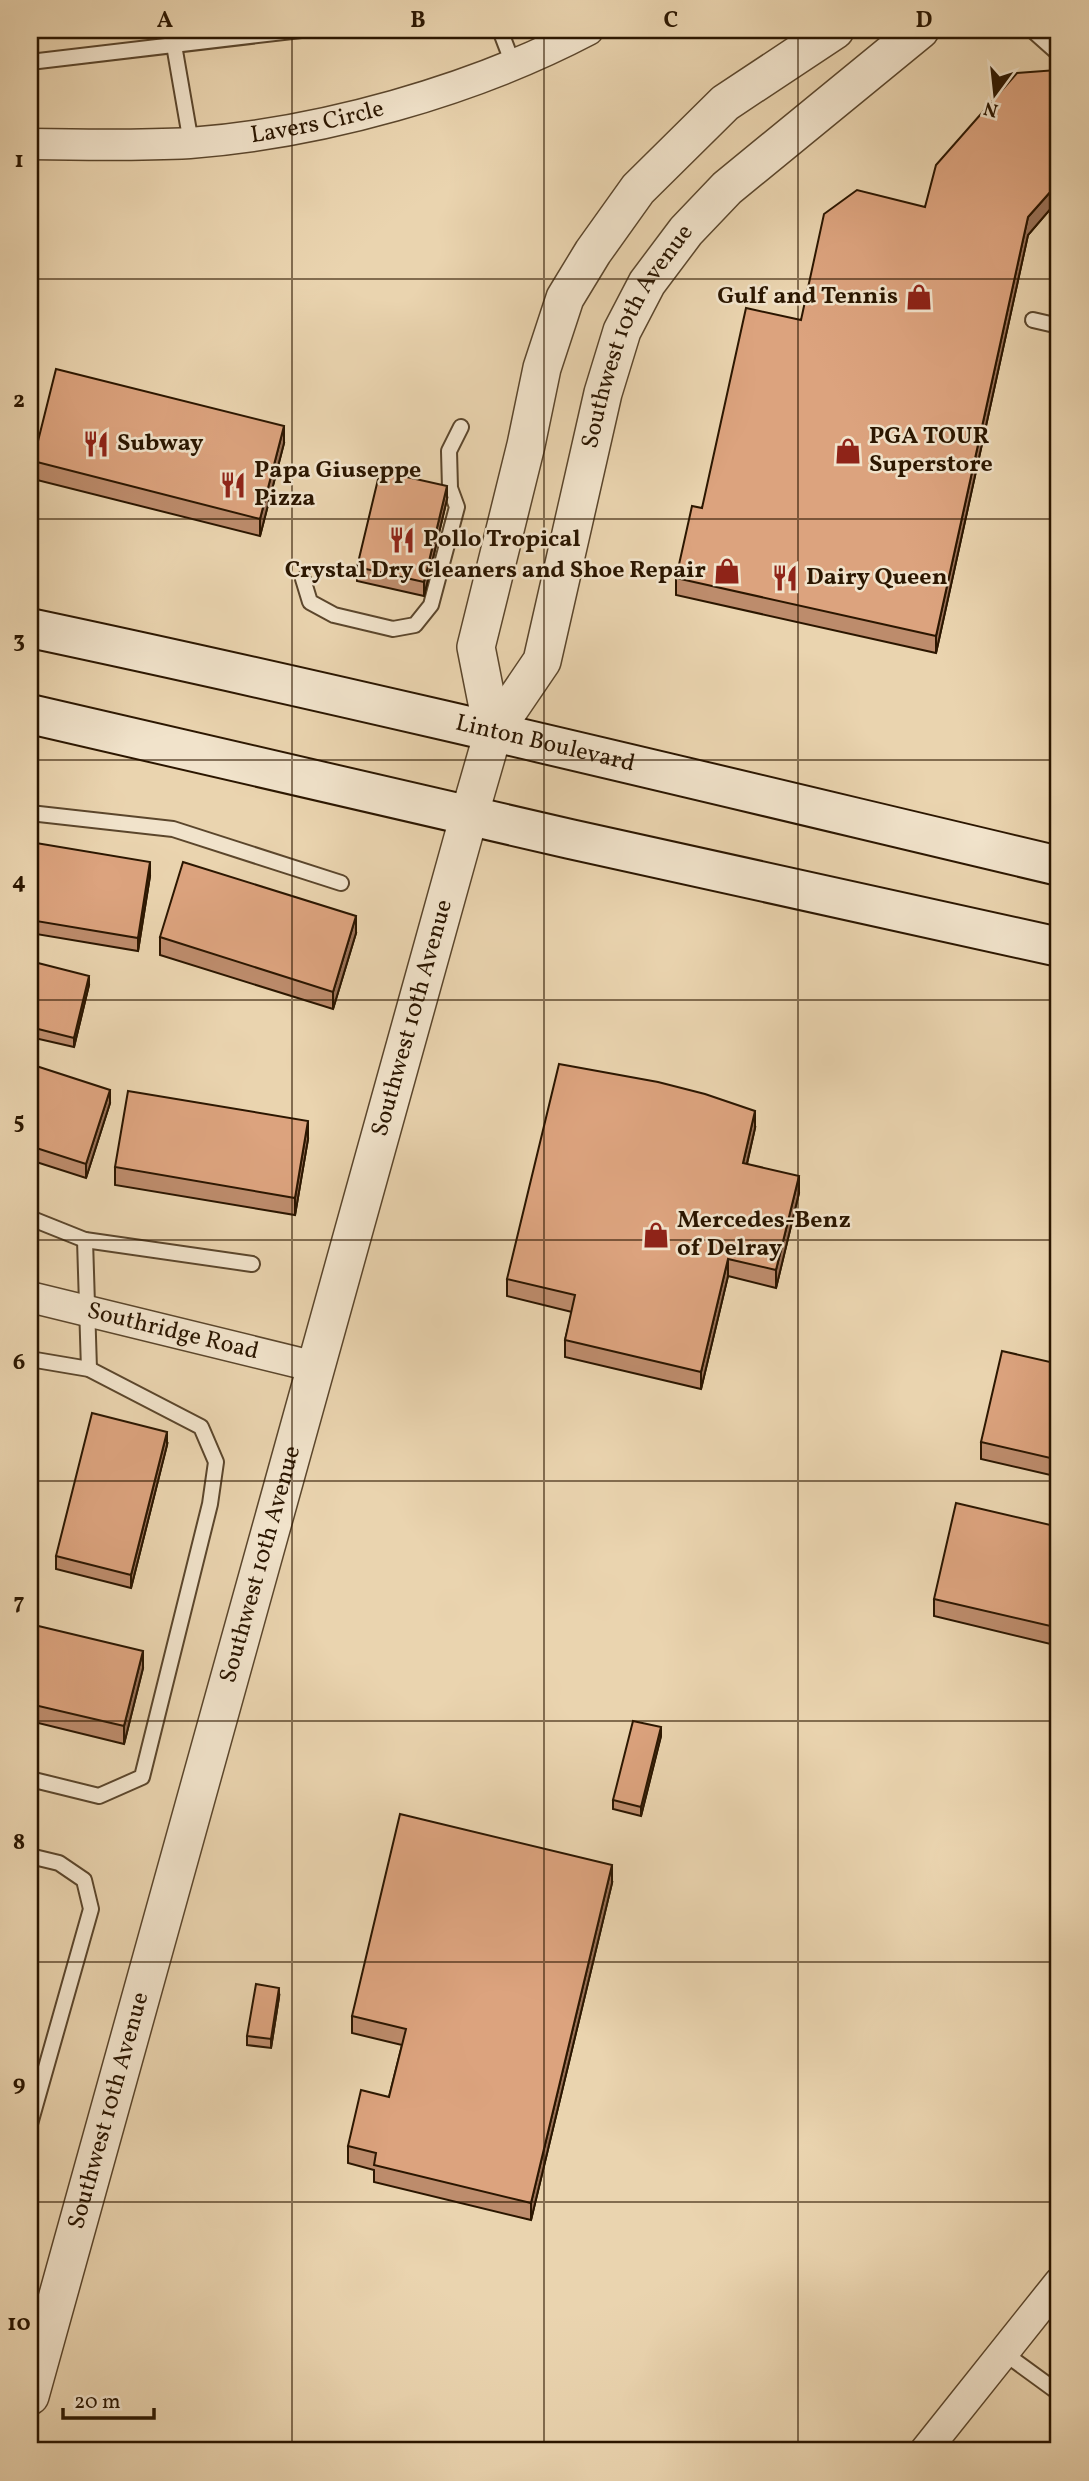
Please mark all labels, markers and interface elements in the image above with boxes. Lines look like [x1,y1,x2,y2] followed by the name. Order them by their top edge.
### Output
[157,5,173,37] text: A
[410,5,426,37] text: B
[664,5,678,37] text: C
[916,5,933,37] text: D
[960,60,1030,130] north arrow
[248,92,388,153] street label: Lavers Circle
[981,94,1001,123] text: N
[14,145,24,177] text: 1
[574,218,702,452] street label: Southwest 10th Avenue
[717,280,898,314] place label: Gulf and Tennis
[904,282,934,312] shop icon: Gulf and Tennis
[13,385,25,417] text: 2
[869,420,993,482] place label: PGA TOUR Superstore
[117,427,204,461] place label: Subway
[81,429,111,459] restaurant icon: Subway
[833,436,863,466] shop icon: PGA TOUR Superstore
[254,454,421,516] place label: Papa Giuseppe Pizza
[218,470,248,500] restaurant icon: Papa Giuseppe Pizza
[423,523,581,557] place label: Pollo Tropical
[387,525,417,555] restaurant icon: Pollo Tropical
[285,554,706,588] place label: Crystal Dry Cleaners and Shoe Repair
[712,556,742,586] shop icon: Crystal Dry Cleaners and Shoe Repair
[806,561,948,595] place label: Dairy Queen
[770,563,800,593] restaurant icon: Dairy Queen
[13,625,25,657] text: 3
[452,707,638,782] street label: Linton Boulevard
[12,866,26,898] text: 4
[364,896,462,1141] street label: Southwest 10th Avenue
[13,1106,25,1138] text: 5
[677,1204,851,1266] place label: Mercedes-Benz of Delray
[641,1220,671,1250] shop icon: Mercedes-Benz of Delray
[83,1295,262,1369] street label: Southridge Road
[13,1347,25,1379] text: 6
[212,1442,310,1687] street label: Southwest 10th Avenue
[14,1587,25,1619] text: 7
[13,1827,25,1859] text: 8
[60,1988,158,2233] street label: Southwest 10th Avenue
[13,2068,25,2100] text: 9
[7,2308,31,2340] text: 10
[63,2376,154,2420] scale bar
[74,2388,120,2417] text: 20 m

